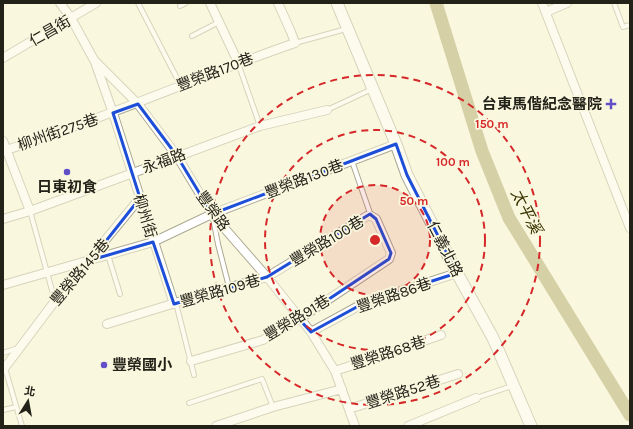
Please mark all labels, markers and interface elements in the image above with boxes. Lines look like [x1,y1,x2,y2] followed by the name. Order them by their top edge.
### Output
[26,12,74,50] street label: 仁昌街
[174,49,256,95] street label: 豐榮路170巷
[482,95,602,113] place label: 台東馬偕紀念醫院
[605,98,617,110] marker: 台東馬偕紀念醫院
[15,110,101,154] street label: 柳州街275巷
[475,117,509,131] text: 150 m
[140,145,188,177] street label: 永福路
[436,155,470,169] text: 100 m
[262,156,346,202] street label: 豐榮路130巷
[62,167,72,177] marker: 日東初食
[37,178,97,196] place label: 日東初食
[507,186,547,239] water label: 太平溪
[192,188,234,234] street label: 豐榮路
[130,192,160,240] street label: 柳州街
[400,194,429,208] text: 50 m
[287,212,367,270] street label: 豐榮路100巷
[423,218,467,280] street label: 仁義北路
[368,233,382,247] centre of rings
[47,235,113,309] street label: 豐榮路145巷
[178,271,262,311] street label: 豐榮路109巷
[354,274,434,316] street label: 豐榮路86巷
[261,291,333,345] street label: 豐榮路91巷
[348,332,428,374] street label: 豐榮路68巷
[112,356,173,374] place label: 豐榮國小
[99,360,109,370] marker: 豐榮國小
[364,372,442,412] street label: 豐榮路52巷
[8,381,48,421] north arrow
[23,384,36,399] text: 北

